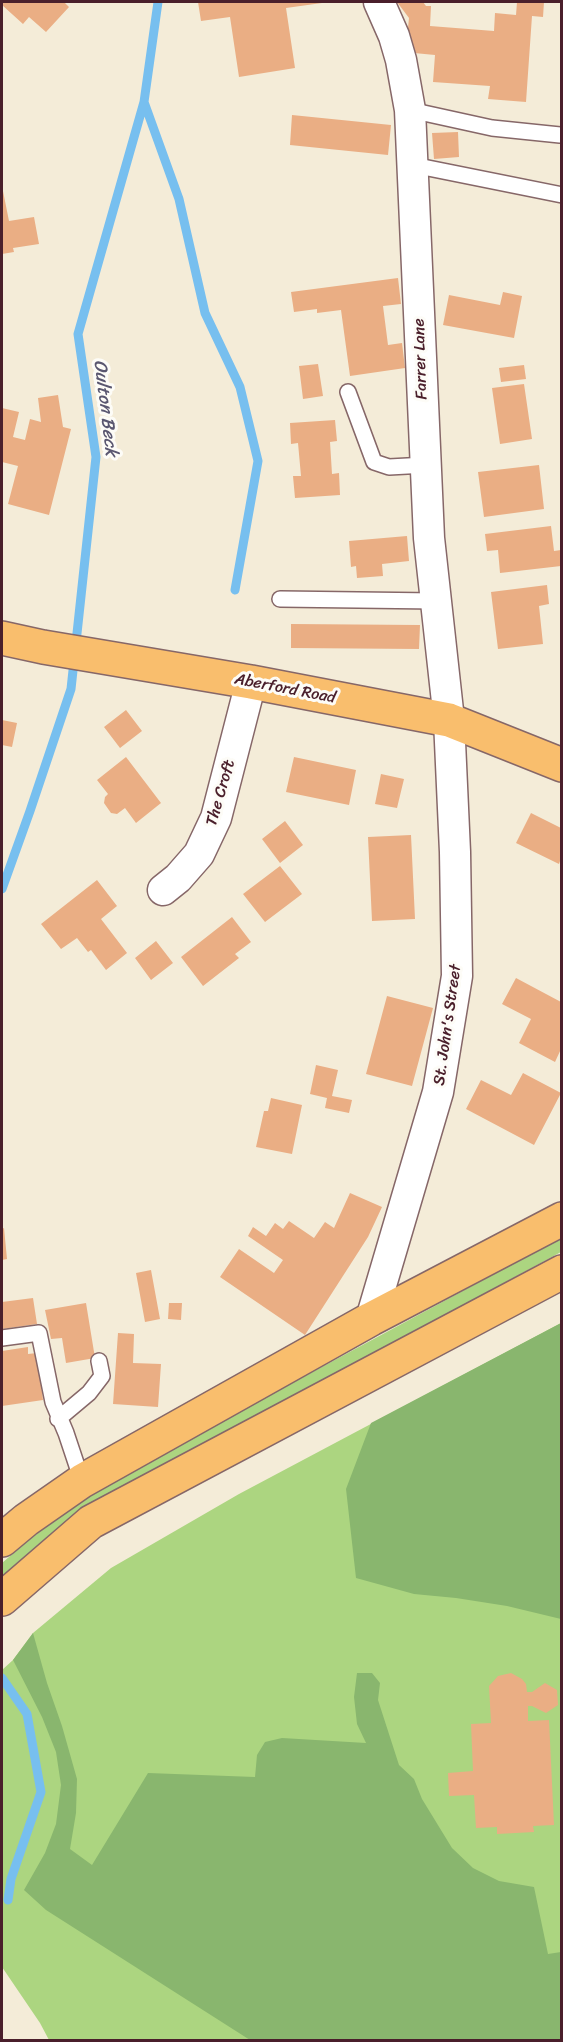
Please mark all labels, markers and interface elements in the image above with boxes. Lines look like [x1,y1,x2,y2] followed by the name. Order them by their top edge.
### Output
[410,318,432,400] street label: Farrer Lane
[88,359,122,457] water label: Oulton Beck
[233,670,337,708] street label: Aberford Road
[202,758,240,828] street label: The Croft
[430,963,466,1087] street label: St. John's Street

